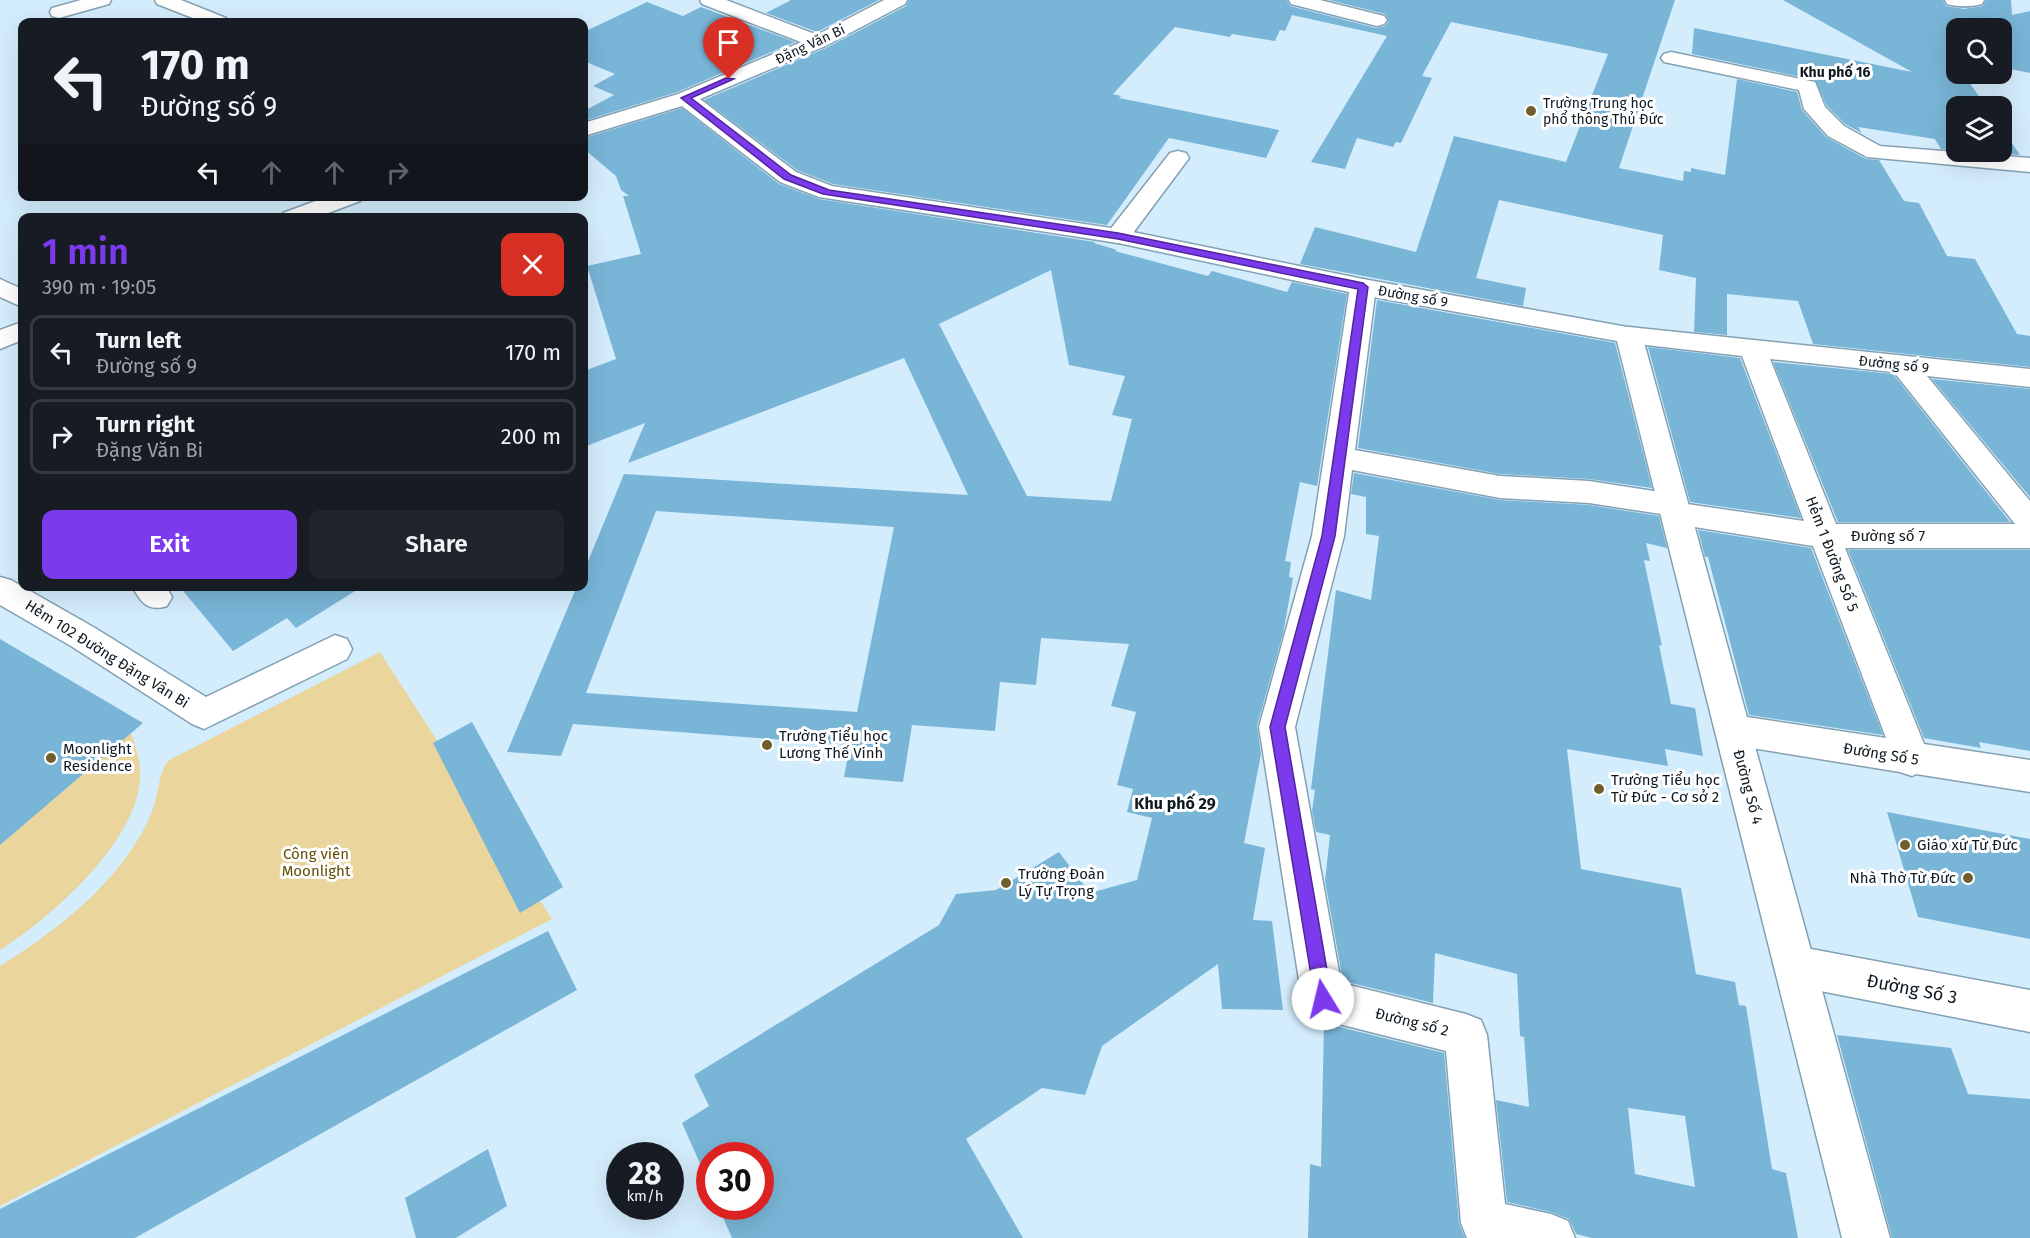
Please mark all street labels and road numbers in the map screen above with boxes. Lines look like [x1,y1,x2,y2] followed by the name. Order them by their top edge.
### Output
[773,21,848,68] street label: Đặng Văn Bi
[1377,281,1449,311] street label: Đường số 9
[1858,351,1930,377] street label: Đường số 9
[1802,494,1862,614] street label: Hẻm 1 Đường Số 5
[1851,527,1926,545] street label: Đường số 7
[22,596,192,712] street label: Hẻm 102 Đường Đặng Vân Bi
[1842,739,1920,769] street label: Đường Số 5
[1729,748,1767,827] street label: Đường Số 4
[1865,969,1959,1009] street label: Đường Số 3
[1373,1004,1451,1040] street label: Đường số 2

